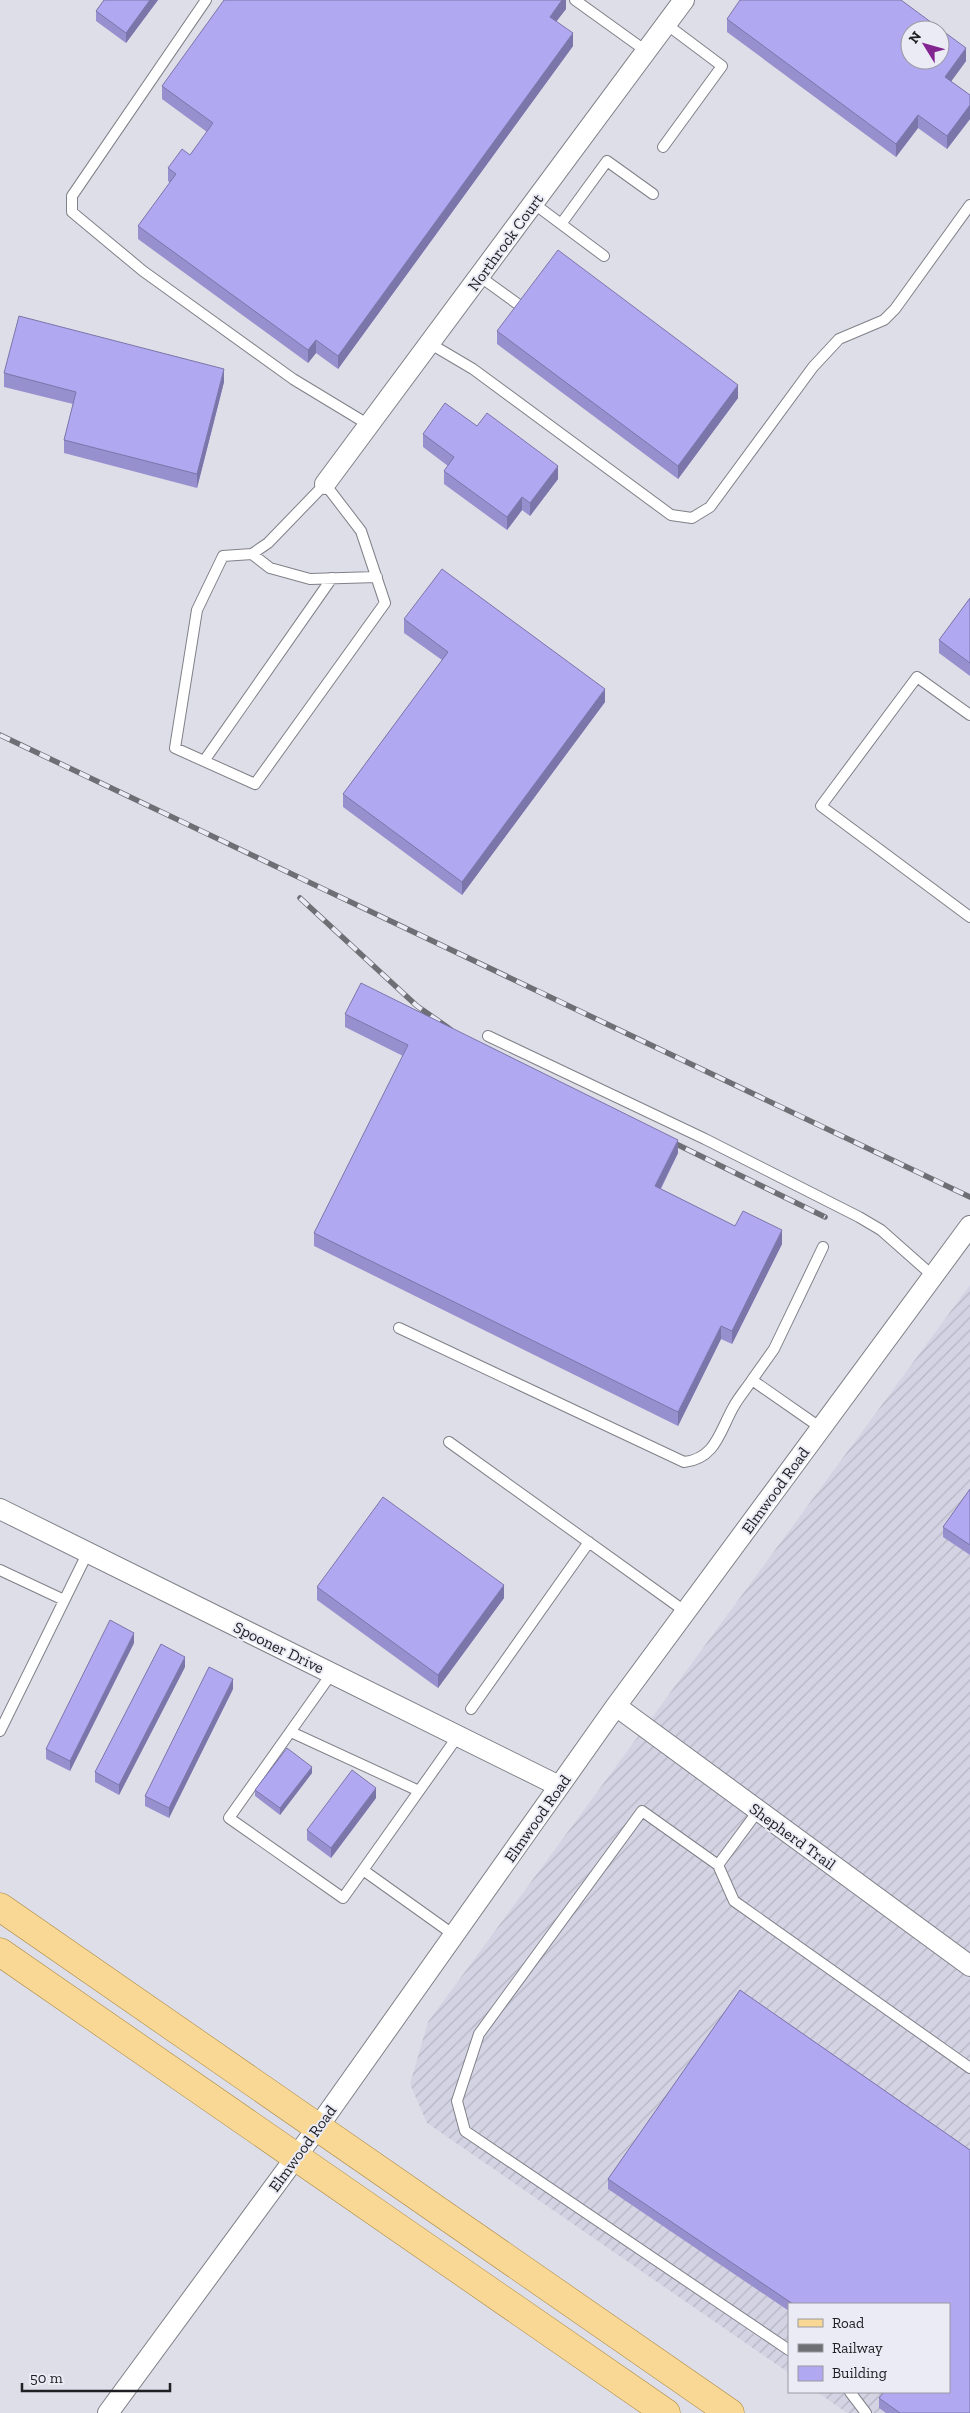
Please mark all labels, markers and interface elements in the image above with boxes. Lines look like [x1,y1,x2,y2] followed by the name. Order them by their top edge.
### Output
[900,20,950,70] north arrow
[905,28,925,47] text: N
[464,190,547,295] street label: Northrock Court
[738,1443,813,1537] street label: Elmwood Road
[230,1617,327,1678] street label: Spooner Drive
[500,1771,575,1866] street label: Elmwood Road
[746,1799,840,1874] street label: Shepherd Trail
[265,2101,340,2195] street label: Elmwood Road
[788,2303,950,2393] legend
[832,2314,865,2332] text: Road
[832,2339,883,2357] text: Railway
[22,2360,170,2392] scale bar
[832,2364,887,2382] text: Building
[30,2369,63,2387] text: 50 m

